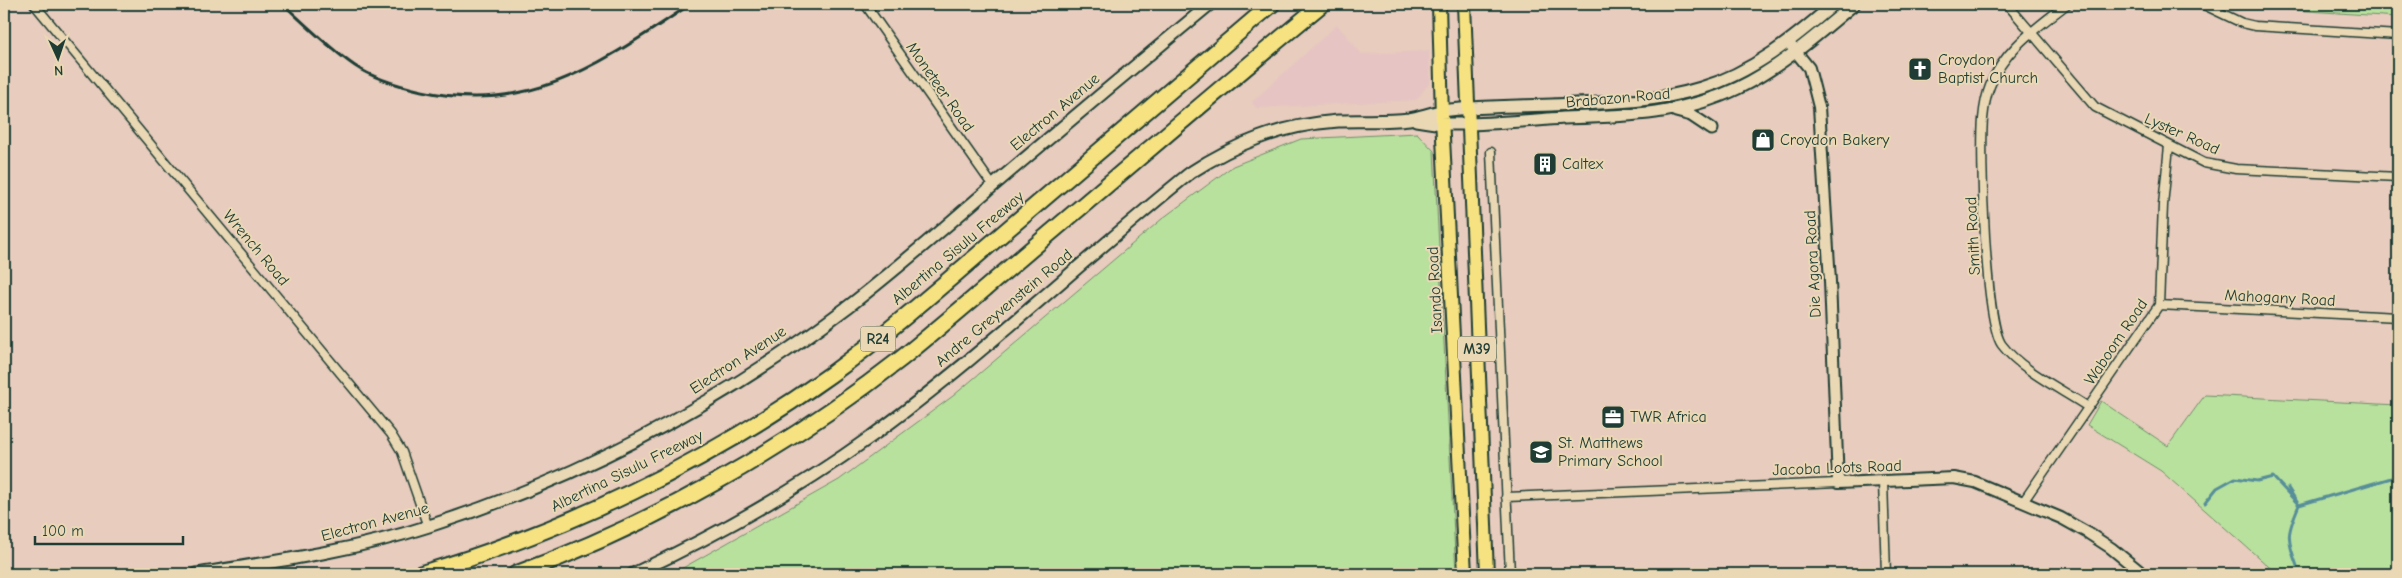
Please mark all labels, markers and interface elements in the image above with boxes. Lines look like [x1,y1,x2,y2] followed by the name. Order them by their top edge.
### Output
[32,32,82,82] north arrow
[902,39,978,135] street label: Moneteer Road
[1938,51,2038,87] place label: Croydon Baptist Church
[1907,56,1933,82] church icon: Croydon Baptist Church
[54,62,64,79] text: N
[1007,69,1103,155] street label: Electron Avenue
[1565,84,1671,112] street label: Brabazon Road
[2142,109,2222,159] street label: Lyster Road
[1750,127,1776,153] shop icon: Croydon Bakery
[1780,131,1890,149] place label: Croydon Bakery
[1532,151,1558,177] building icon: Caltex
[1562,155,1604,173] place label: Caltex
[888,187,1028,308] street label: Albertina Sisulu Freeway
[1962,196,1984,276] street label: Smith Road
[219,207,293,289] street label: Wrench Road
[1801,210,1825,318] street label: Die Agora Road
[932,245,1076,371] street label: Andre Greyvenstein Road
[1424,246,1446,334] street label: Isando Road
[2224,286,2336,310] street label: Mahogany Road
[2081,296,2151,388] street label: Waboom Road
[687,322,789,398] street label: Electron Avenue
[860,326,896,352] road number: R24
[1458,336,1496,362] road number: M39
[1600,404,1626,430] office icon: TWR Africa
[1630,408,1707,426] place label: TWR Africa
[548,426,707,516] street label: Albertina Sisulu Freeway
[1558,434,1663,470] place label: St. Matthews Primary School
[1528,439,1554,465] school or university icon: St. Matthews Primary School
[1772,457,1902,479] street label: Jacoba Loots Road
[319,499,431,545] street label: Electron Avenue
[35,513,182,545] scale bar
[42,522,84,540] text: 100 m

